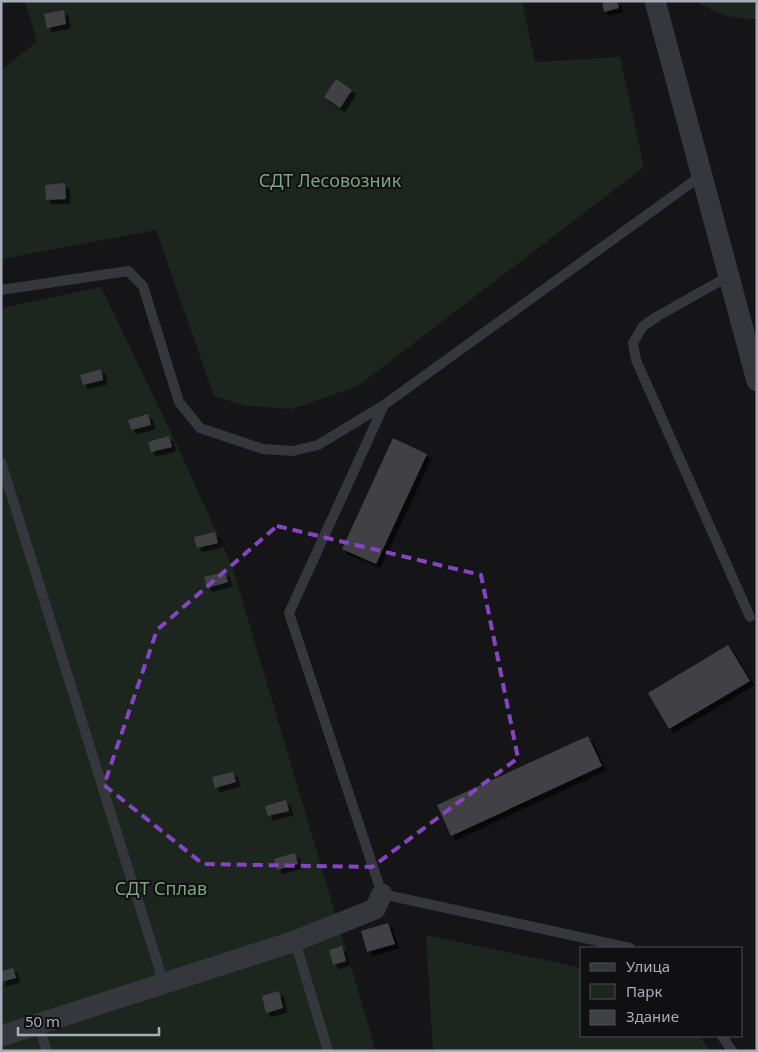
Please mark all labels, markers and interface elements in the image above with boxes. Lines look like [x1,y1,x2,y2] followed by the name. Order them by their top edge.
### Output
[259,168,402,192] park label: СДТ Лесовозник
[115,876,207,900] park label: СДТ Сплав
[580,947,743,1037] legend
[626,956,670,976] text: Улица
[626,981,662,1001] text: Парк
[18,1004,159,1036] scale bar
[626,1006,679,1026] text: Здание
[25,1011,60,1031] text: 50 m

